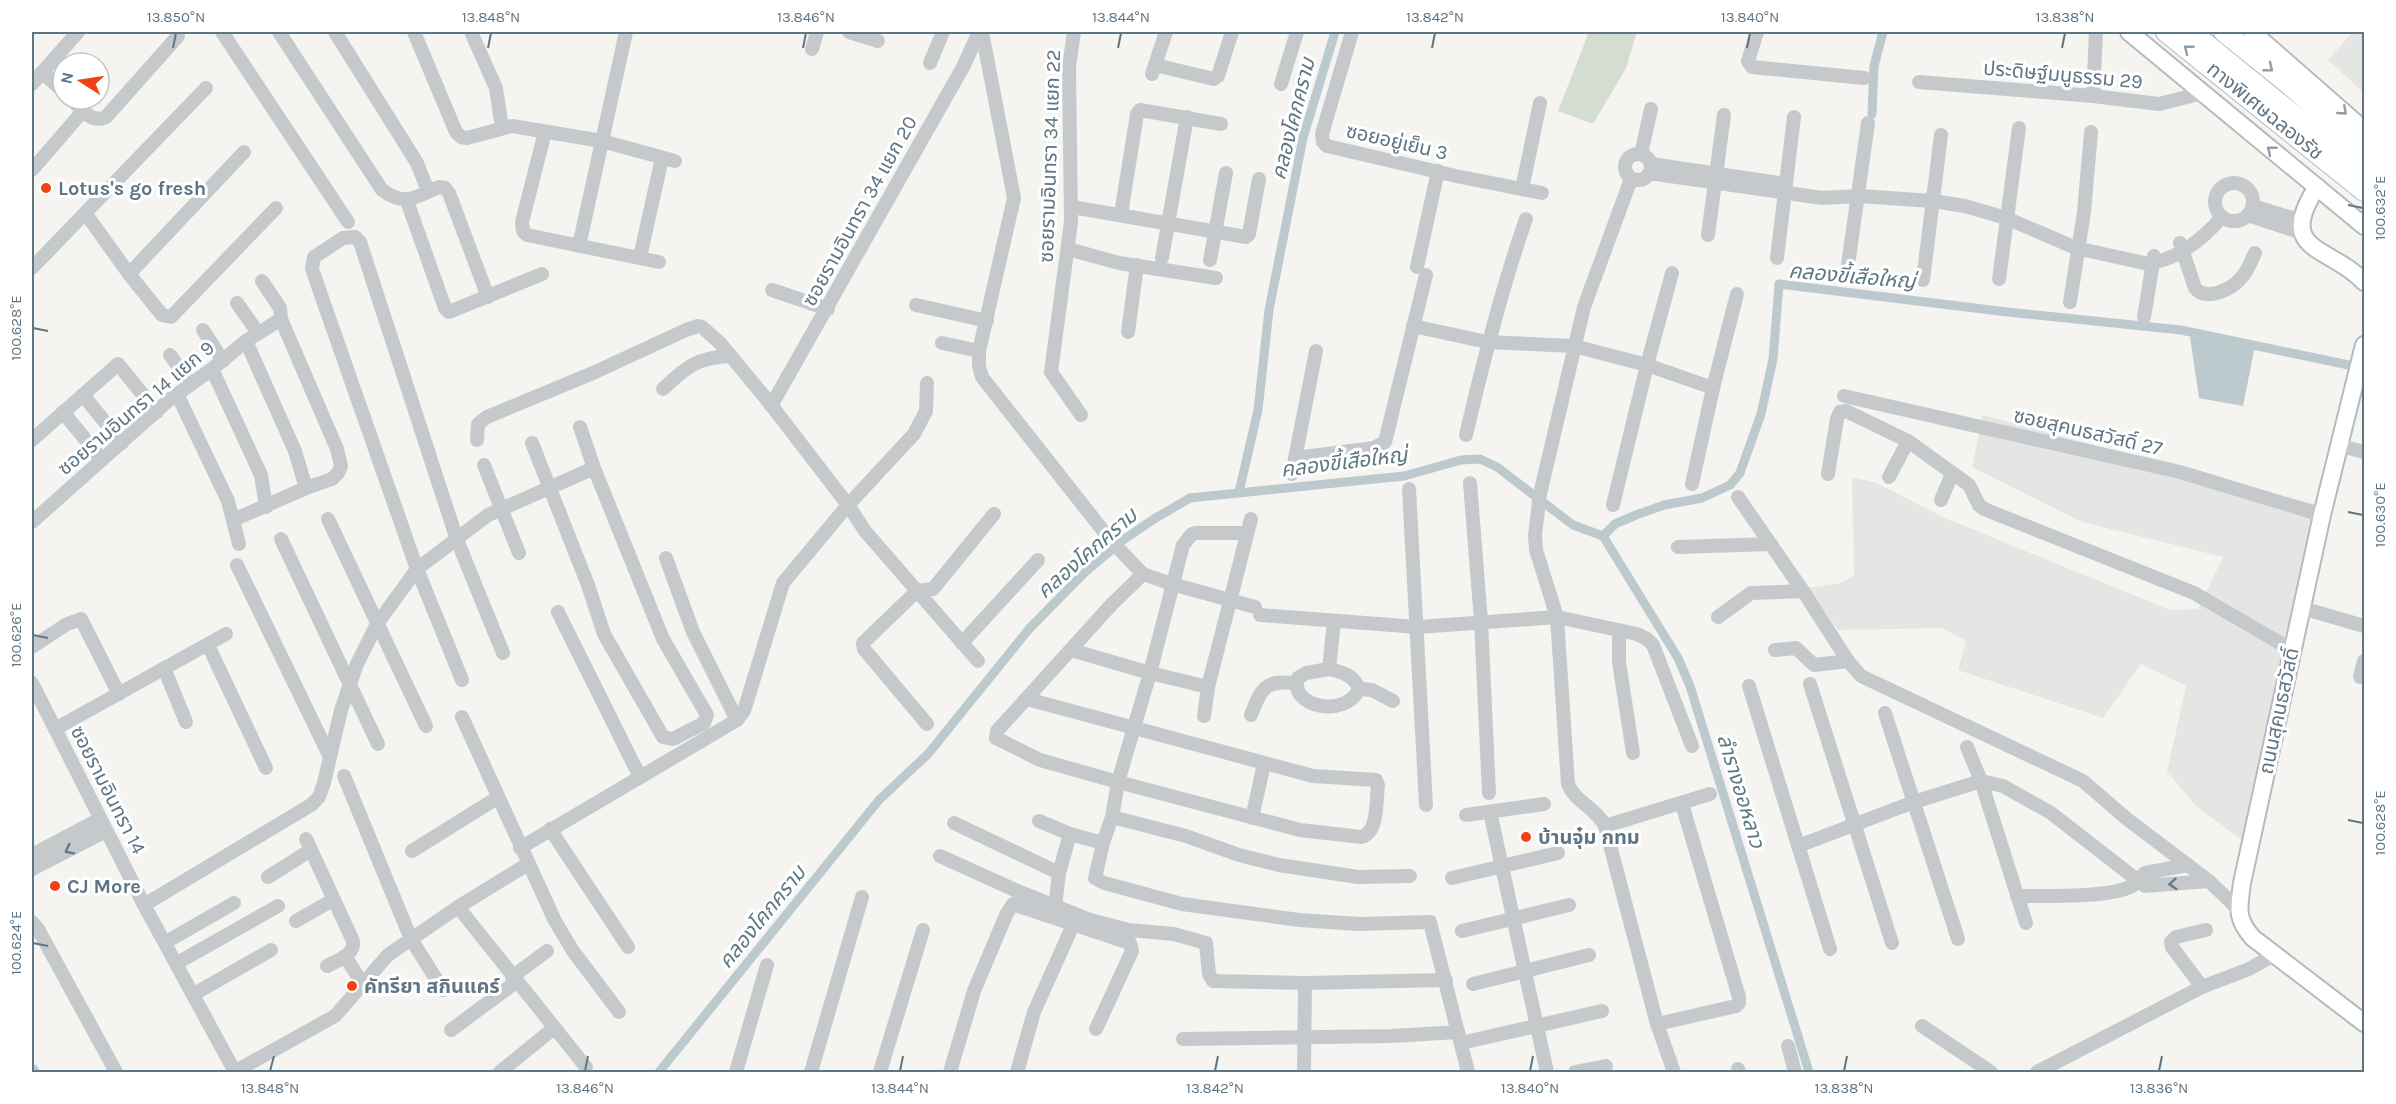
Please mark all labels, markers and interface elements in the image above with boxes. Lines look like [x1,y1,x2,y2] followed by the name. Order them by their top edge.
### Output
[147,8,205,26] text: 13.850°N
[462,8,520,26] text: 13.848°N
[777,8,835,26] text: 13.846°N
[1092,8,1150,26] text: 13.844°N
[1406,8,1464,26] text: 13.842°N
[1721,8,1779,26] text: 13.840°N
[2035,8,2095,26] text: 13.838°N
[2184,46,2195,57] one-way arrow
[1035,49,1065,263] street label: ซอยรามอินทรา 34 แยก 22
[51,51,111,111] north arrow
[1266,54,1320,182] water label: คลองโคกคราม
[1982,57,2144,94] street label: ประดิษฐ์มนูธรรม 29
[2202,57,2328,165] street label: ทางพิเศษฉลองรัช
[2262,61,2273,72] one-way arrow
[56,70,77,86] text: N
[2336,104,2347,115] one-way arrow
[798,112,922,310] street label: ซอยรามอินทรา 34 แยก 20
[1344,119,1450,166] street label: ซอยอยู่เย็น 3
[2267,146,2278,157] one-way arrow
[2371,175,2389,241] text: 100.632°E
[58,177,206,200] place label: Lotus's go fresh
[39,181,53,195] marker: Lotus's go fresh
[1788,256,1920,294] water label: คลองขี้เสือใหญ่
[7,295,25,361] text: 100.628°E
[53,336,219,480] street label: ซอยรามอินทรา 14 แยก 9
[2011,403,2165,460] street label: ซอยสุคนธสวัสดิ์ 27
[1279,439,1412,482] water label: คลองขี้เสือใหญ่
[2371,482,2389,548] text: 100.630°E
[1032,502,1143,603] water label: คลองโคกคราม
[7,603,25,667] text: 100.626°E
[2254,646,2304,776] street label: ถนนสุคนธสวัสดิ์
[66,722,150,858] street label: ซอยรามอินทรา 14
[1712,731,1770,851] water label: ลำรางออหลาว
[2371,790,2389,856] text: 100.628°E
[1538,826,1640,849] place label: บ้านจุ๋ม กทม
[1519,830,1533,844] marker: บ้านจุ๋ม กทม
[65,843,75,854] one-way arrow
[713,859,812,973] water label: คลองโคกคราม
[67,875,141,898] place label: CJ More
[2169,877,2178,890] one-way arrow
[48,879,62,893] marker: CJ More
[7,911,25,975] text: 100.624°E
[364,975,500,998] place label: คัทรียา สกินแคร์
[345,979,359,993] marker: คัทรียา สกินแคร์
[241,1079,299,1097] text: 13.848°N
[556,1079,614,1097] text: 13.846°N
[871,1079,929,1097] text: 13.844°N
[1186,1079,1244,1097] text: 13.842°N
[1501,1079,1559,1097] text: 13.840°N
[1814,1079,1874,1097] text: 13.838°N
[2130,1079,2188,1097] text: 13.836°N

